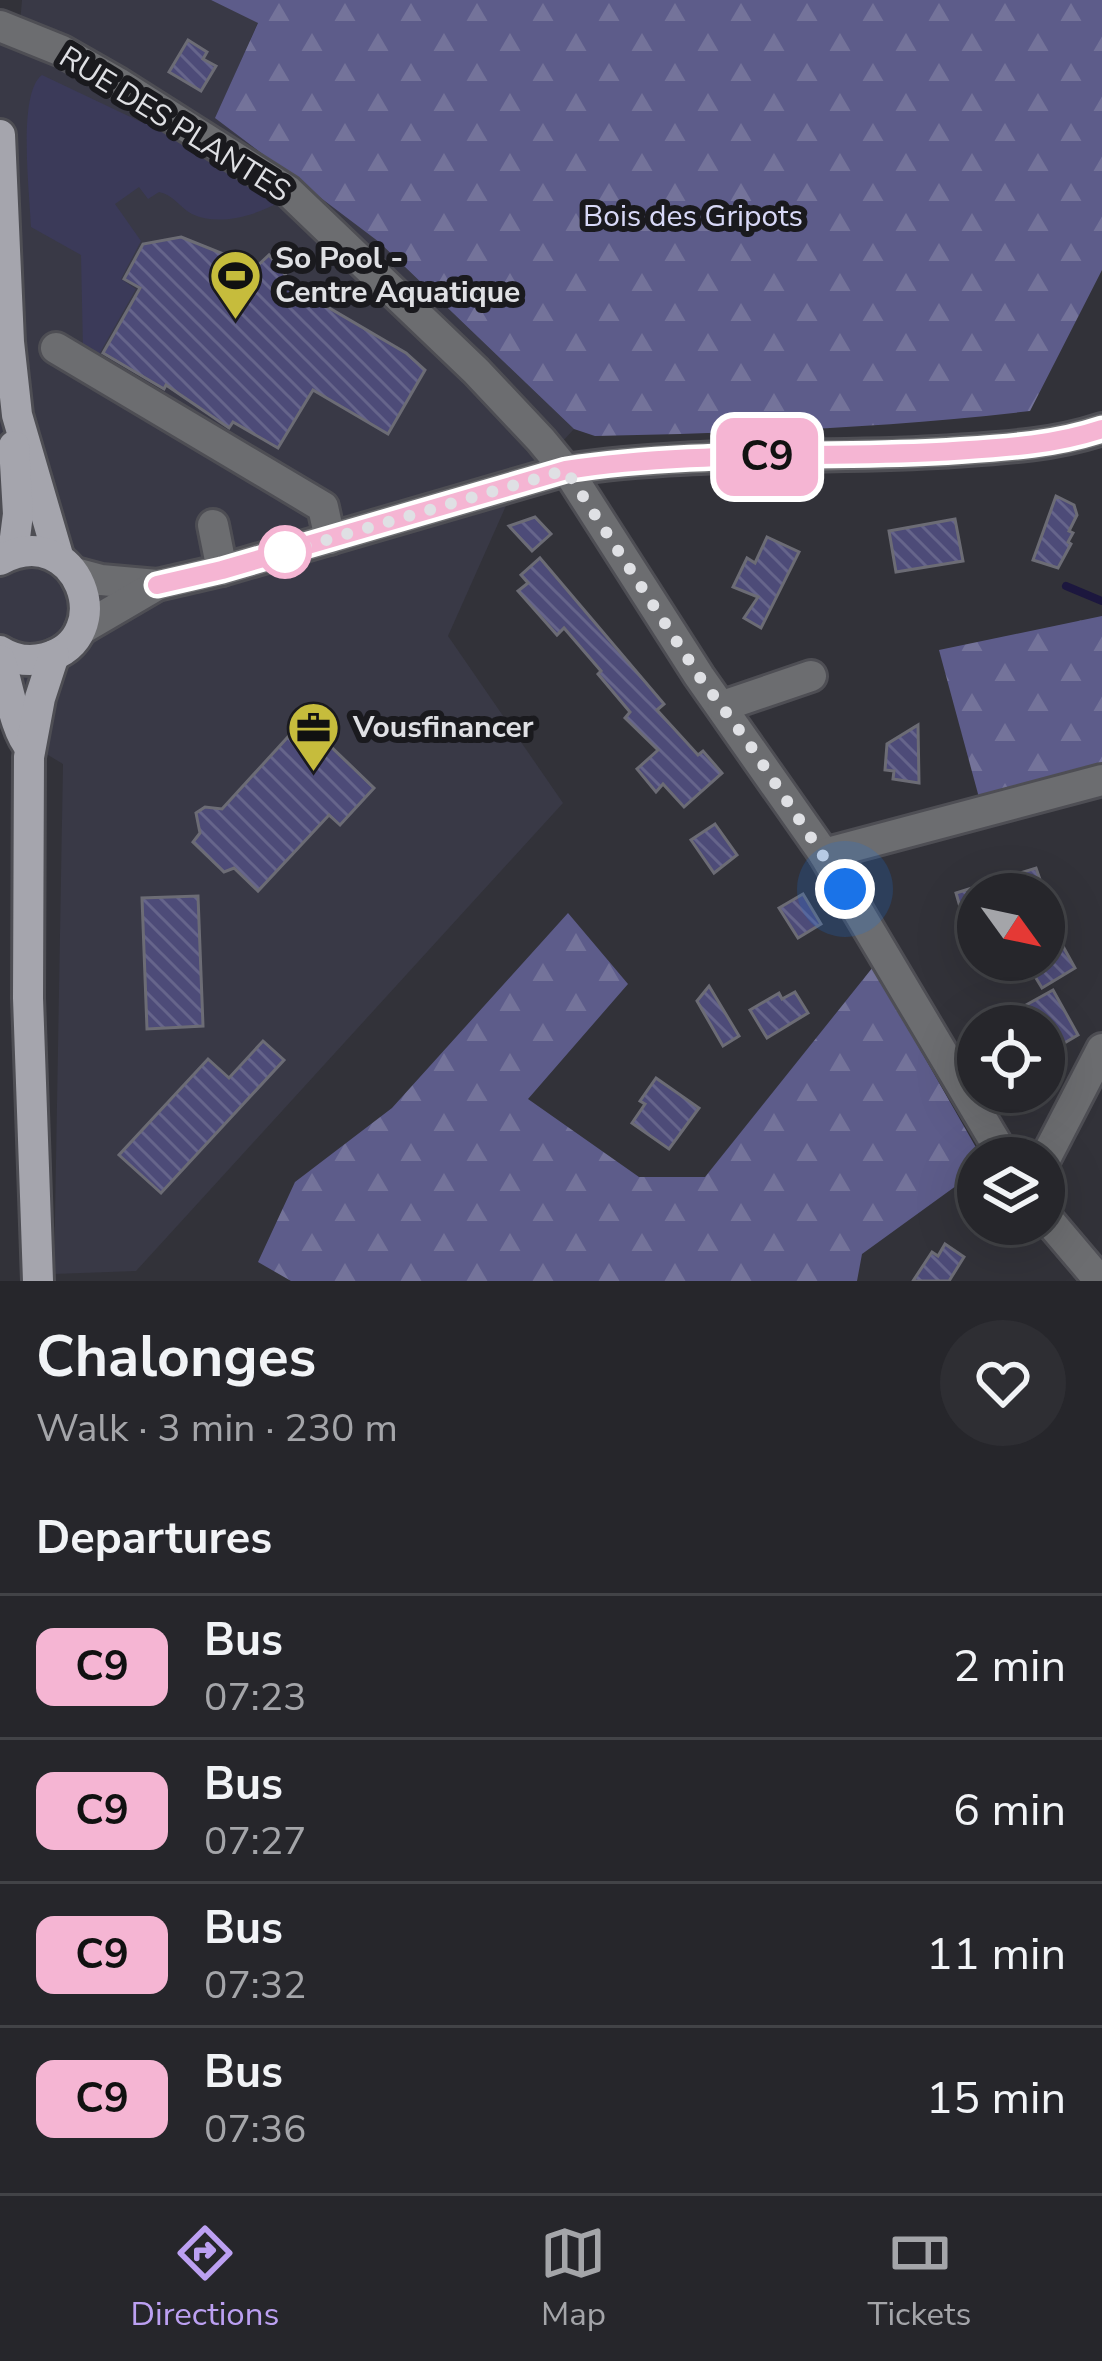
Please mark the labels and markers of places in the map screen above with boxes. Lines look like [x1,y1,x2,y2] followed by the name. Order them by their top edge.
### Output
[275,238,520,313] place label: So Pool - Centre Aquatique
[208,247,264,321] sports icon: So Pool - Centre Aquatique
[260,527,310,577] unlabelled marker
[286,699,342,773] office icon: Vousfinancer
[352,707,534,748] place label: Vousfinancer

